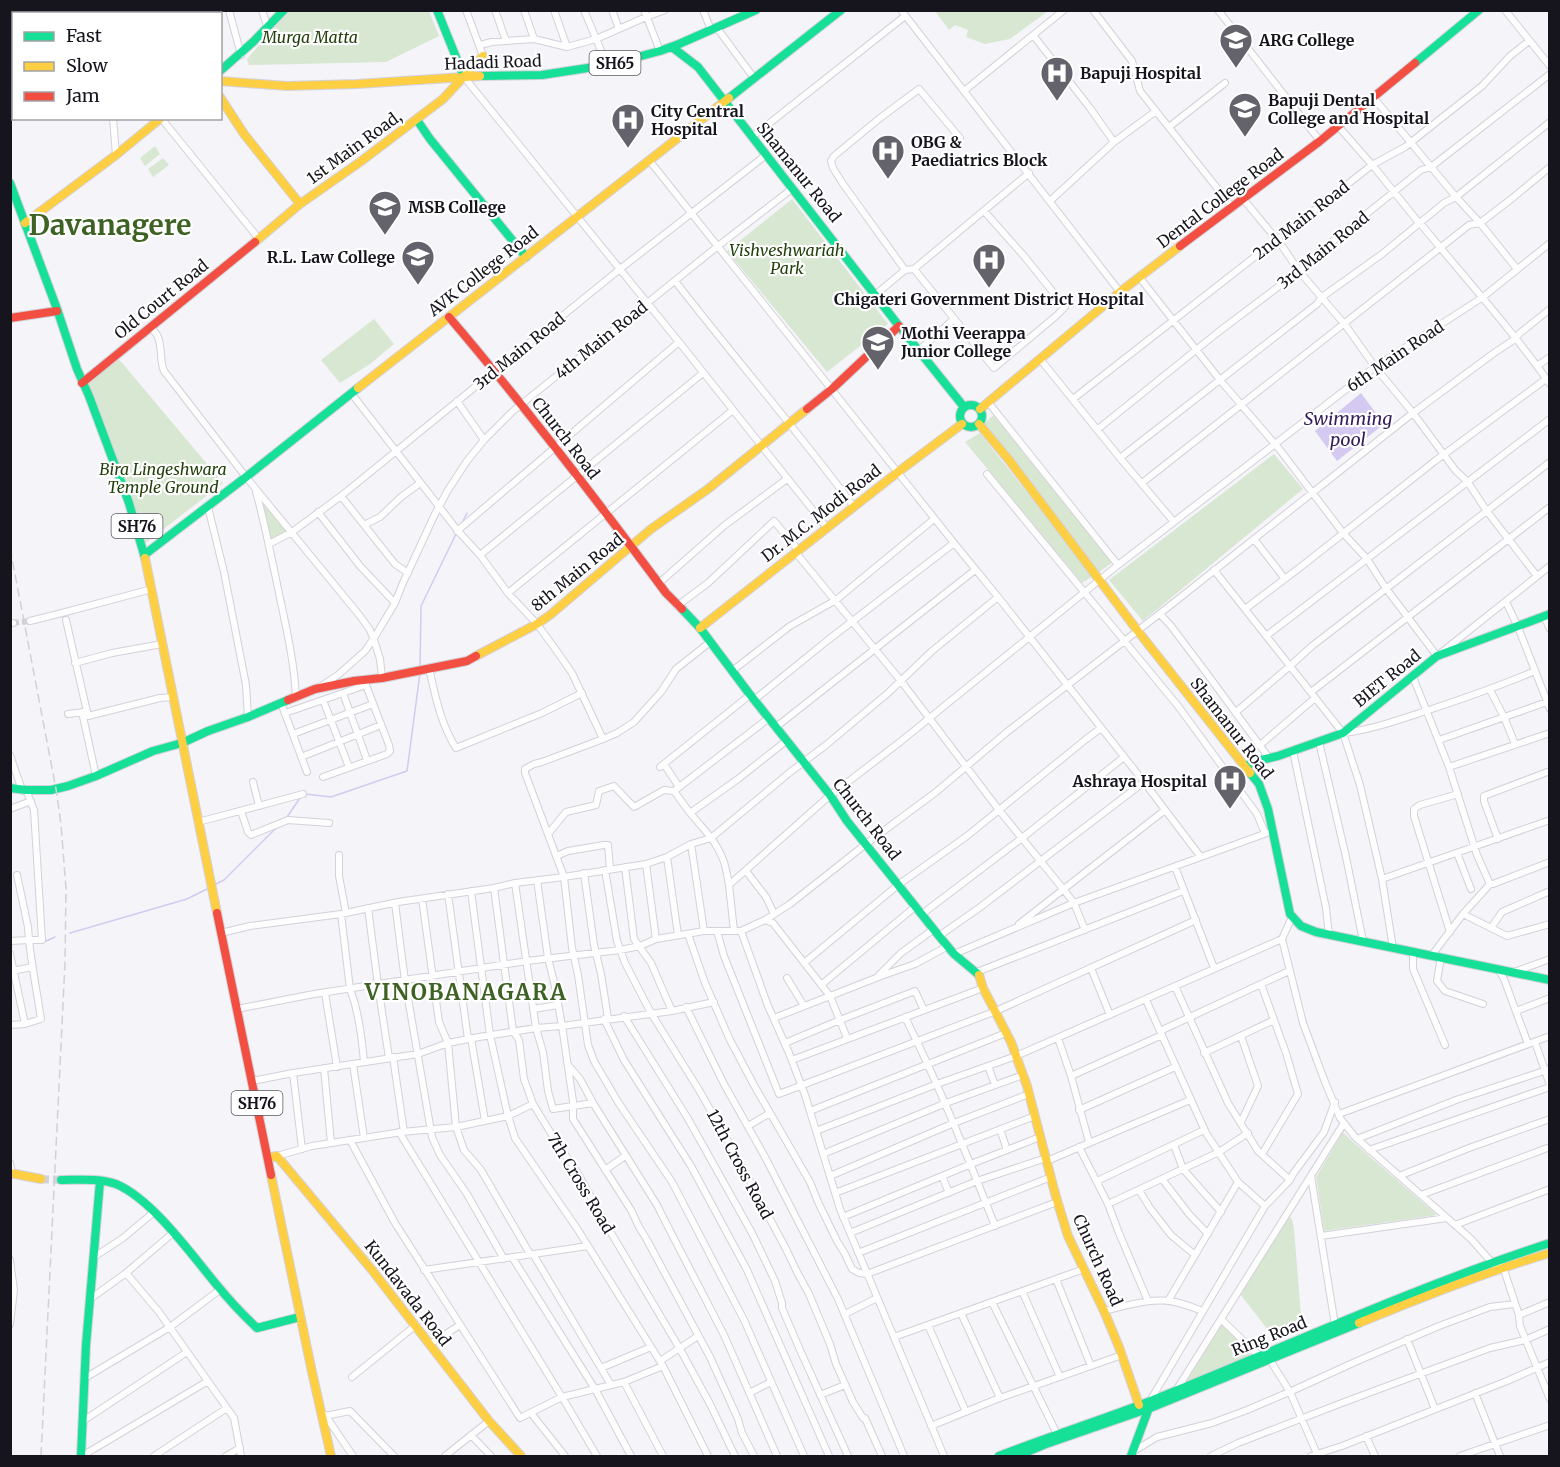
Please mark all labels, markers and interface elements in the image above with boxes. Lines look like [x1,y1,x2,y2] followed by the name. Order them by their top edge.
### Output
[12,12,222,120] legend
[1218,22,1254,69] school or university icon: ARG College
[66,24,102,47] text: Fast
[261,27,358,47] park label: Murga Matta
[1258,30,1355,50] place label: ARG College
[444,50,542,74] street label: Hadadi Road
[590,51,640,75] road number: SH65
[66,54,109,77] text: Slow
[1039,55,1075,102] hospital icon: Bapuji Hospital
[1080,63,1201,83] place label: Bapuji Hospital
[65,84,100,107] text: Jam
[1268,90,1429,128] place label: Bapuji Dental College and Hospital
[1227,91,1263,138] school or university icon: Bapuji Dental College and Hospital
[651,101,744,139] place label: City Central Hospital
[610,102,646,149] hospital icon: City Central Hospital
[303,106,405,188] street label: 1st Main Road,
[753,118,846,226] street label: Shamanur Road
[911,132,1048,170] place label: OBG & Paediatrics Block
[870,133,906,180] hospital icon: OBG & Paediatrics Block
[1153,144,1287,252] street label: Dental College Road
[1249,176,1353,264] street label: 2nd Main Road
[367,189,403,236] school or university icon: MSB College
[408,197,506,217] place label: MSB College
[29,207,191,243] district label: Davanagere
[1273,207,1373,293] street label: 3rd Main Road
[423,222,542,321] street label: AVK College Road
[400,239,436,286] school or university icon: R.L. Law College
[729,240,845,278] park label: Vishveshwariah Park
[971,242,1007,289] hospital icon: Chigateri Government District Hospital
[267,247,395,267] place label: R.L. Law College
[110,255,212,343] street label: Old Court Road
[834,289,1144,309] place label: Chigateri Government District Hospital
[551,296,651,383] street label: 4th Main Road
[469,308,569,394] street label: 3rd Main Road
[1343,316,1448,396] street label: 6th Main Road
[900,323,1026,361] place label: Mothi Veerappa Junior College
[860,324,896,371] school or university icon: Mothi Veerappa Junior College
[528,393,604,483] street label: Church Road
[1304,407,1392,451] water label: Swimming pool
[99,459,227,497] park label: Bira Lingeshwara Temple Ground
[757,460,885,566] street label: Dr. M.C. Modi Road
[112,514,162,538] road number: SH76
[527,528,627,615] street label: 8th Main Road
[1350,645,1425,711] street label: BIET Road
[1186,673,1278,783] street label: Shamanur Road
[1212,763,1248,810] hospital icon: Ashraya Hospital
[1071,771,1207,791] place label: Ashraya Hospital
[829,774,905,864] street label: Church Road
[364,978,567,1006] district label: VINOBANAGARA
[232,1091,282,1115] road number: SH76
[703,1106,778,1223] street label: 12th Cross Road
[543,1129,619,1237] street label: 7th Cross Road
[1069,1211,1127,1309] street label: Church Road
[361,1236,456,1350] street label: Kundavada Road
[1229,1312,1310,1360] street label: Ring Road

